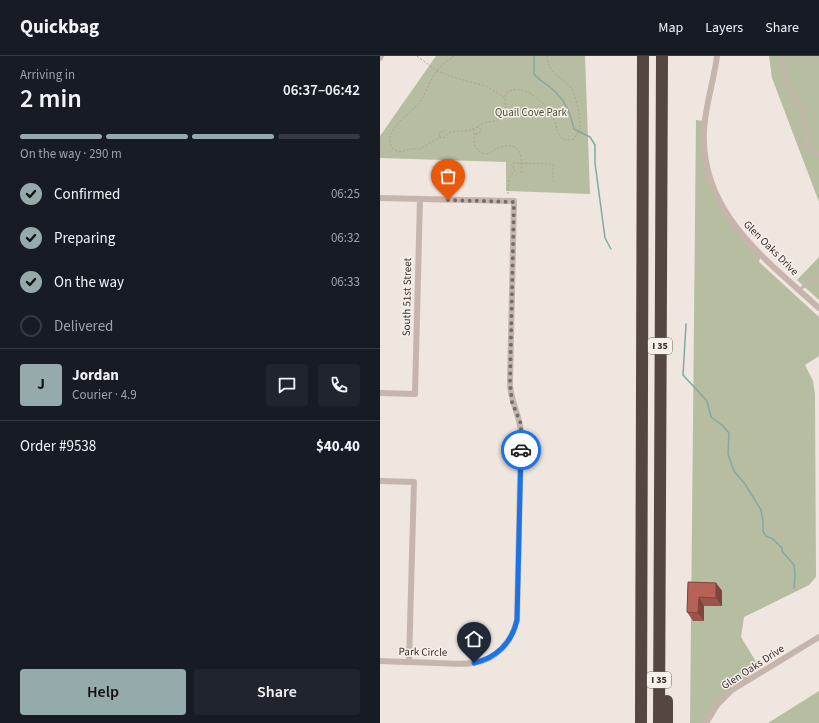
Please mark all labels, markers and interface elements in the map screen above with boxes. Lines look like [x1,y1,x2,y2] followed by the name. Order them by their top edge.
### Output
[20,14,99,41] text: Quickbag
[658,18,683,38] text: Map
[705,18,743,38] text: Layers
[765,18,799,38] text: Share
[20,66,75,84] text: Arriving in
[20,80,82,117] text: 2 min
[283,80,360,101] text: 06:37–06:42
[495,105,568,120] park label: Quail Cove Park
[20,145,122,163] text: On the way · 290 m
[431,159,465,200] pin
[437,165,459,187] icon: bag
[20,183,42,205] icon: check
[54,184,120,205] text: Confirmed
[331,185,360,203] text: 06:25
[740,217,802,279] street label: Glen Oaks Drive
[20,227,42,249] icon: check
[54,228,115,249] text: Preparing
[331,229,360,247] text: 06:32
[399,257,415,336] street label: South 51st Street
[20,271,42,293] icon: check
[54,272,124,293] text: On the way
[331,273,360,291] text: 06:33
[54,316,113,337] text: Delivered
[648,338,672,354] road number: I 35
[266,364,308,406] button: chat
[318,364,360,406] button: phone
[72,365,119,386] text: Jordan
[37,374,45,395] text: J
[72,386,137,404] text: Courier · 4.9
[501,430,541,470] courier
[20,436,96,457] text: Order #9538
[316,436,360,457] text: $40.40
[510,439,532,461] icon: car
[457,622,491,663] pin
[463,628,485,650] icon: home
[719,641,788,693] street label: Glen Oaks Drive
[399,644,448,660] street label: Park Circle
[20,669,186,715] button: Help
[194,669,360,715] button: Share
[647,672,671,688] road number: I 35

